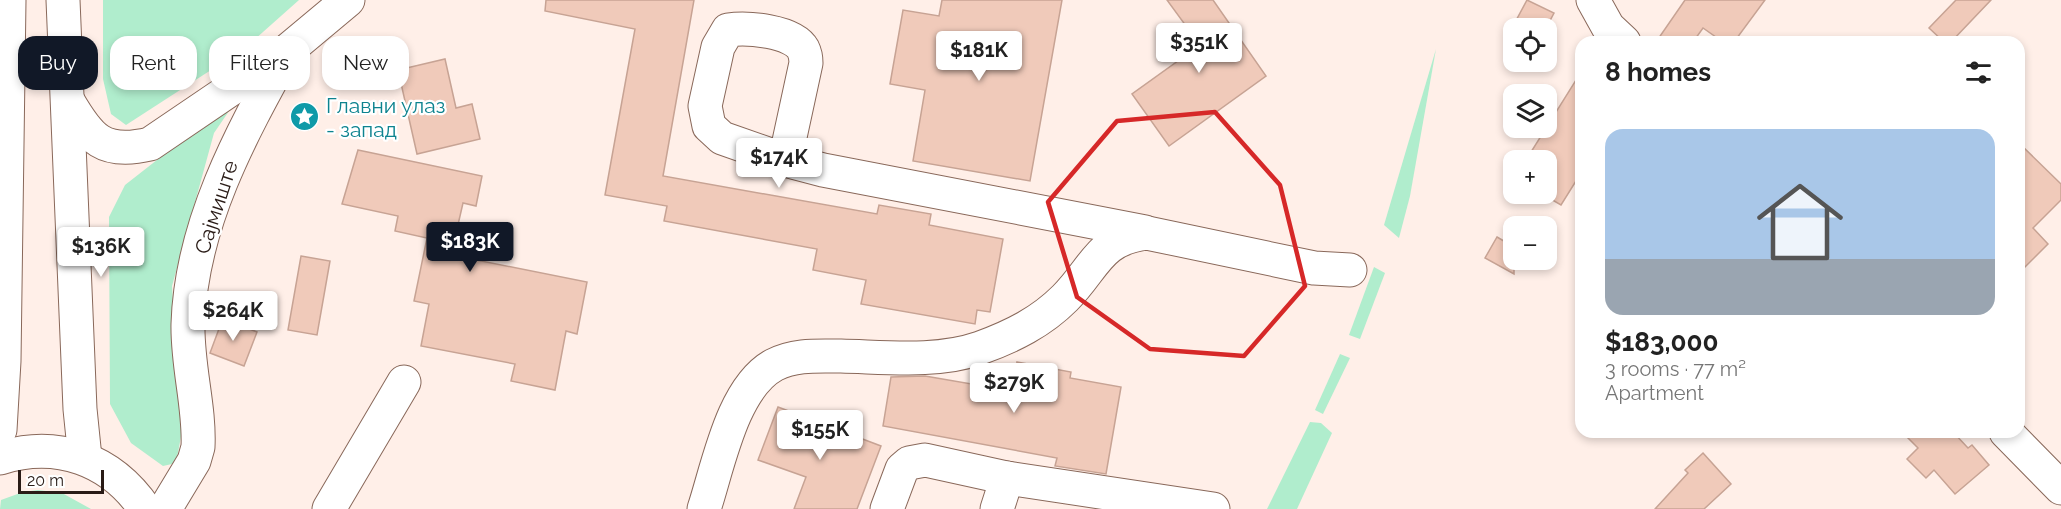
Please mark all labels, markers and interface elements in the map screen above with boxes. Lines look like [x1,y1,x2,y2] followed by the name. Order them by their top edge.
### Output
[1503,18,1557,270] map controls
[1503,18,1557,72] button: locate
[1157,23,1241,74] pin: $351K
[1170,30,1228,54] text: $351K
[937,31,1021,82] pin: $181K
[18,36,98,90] chip: Buy
[110,36,197,90] chip: Rent
[209,36,310,90] chip: Filters
[322,36,409,90] chip: New
[950,38,1008,62] text: $181K
[1962,56,1995,89] icon: filters
[1605,57,1711,87] text: 8 homes
[1503,84,1557,138] button: layers
[326,93,445,142] place label: Главни улаз - запад
[289,101,321,133] place icon: Главни улаз - запад
[737,138,821,189] pin: $174K
[750,145,808,169] text: $174K
[1503,150,1557,204] button: +
[189,157,243,257] street label: Сајмиште
[1746,168,1854,276] icon: home
[1503,216,1557,270] button: −
[428,222,512,273] pin: $183K
[59,227,143,278] pin: $136K
[440,229,500,253] text: $183K
[71,234,131,258] text: $136K
[191,291,275,342] pin: $264K
[203,298,263,322] text: $264K
[1605,327,1718,357] text: $183,000
[1605,357,1746,381] text: 3 rooms · 77 m²
[972,363,1056,414] pin: $279K
[984,370,1044,394] text: $279K
[1605,381,1704,405] text: Apartment
[778,410,862,461] pin: $155K
[791,417,849,441] text: $155K
[18,467,104,494] scale bar
[27,471,64,490] text: 20 m

